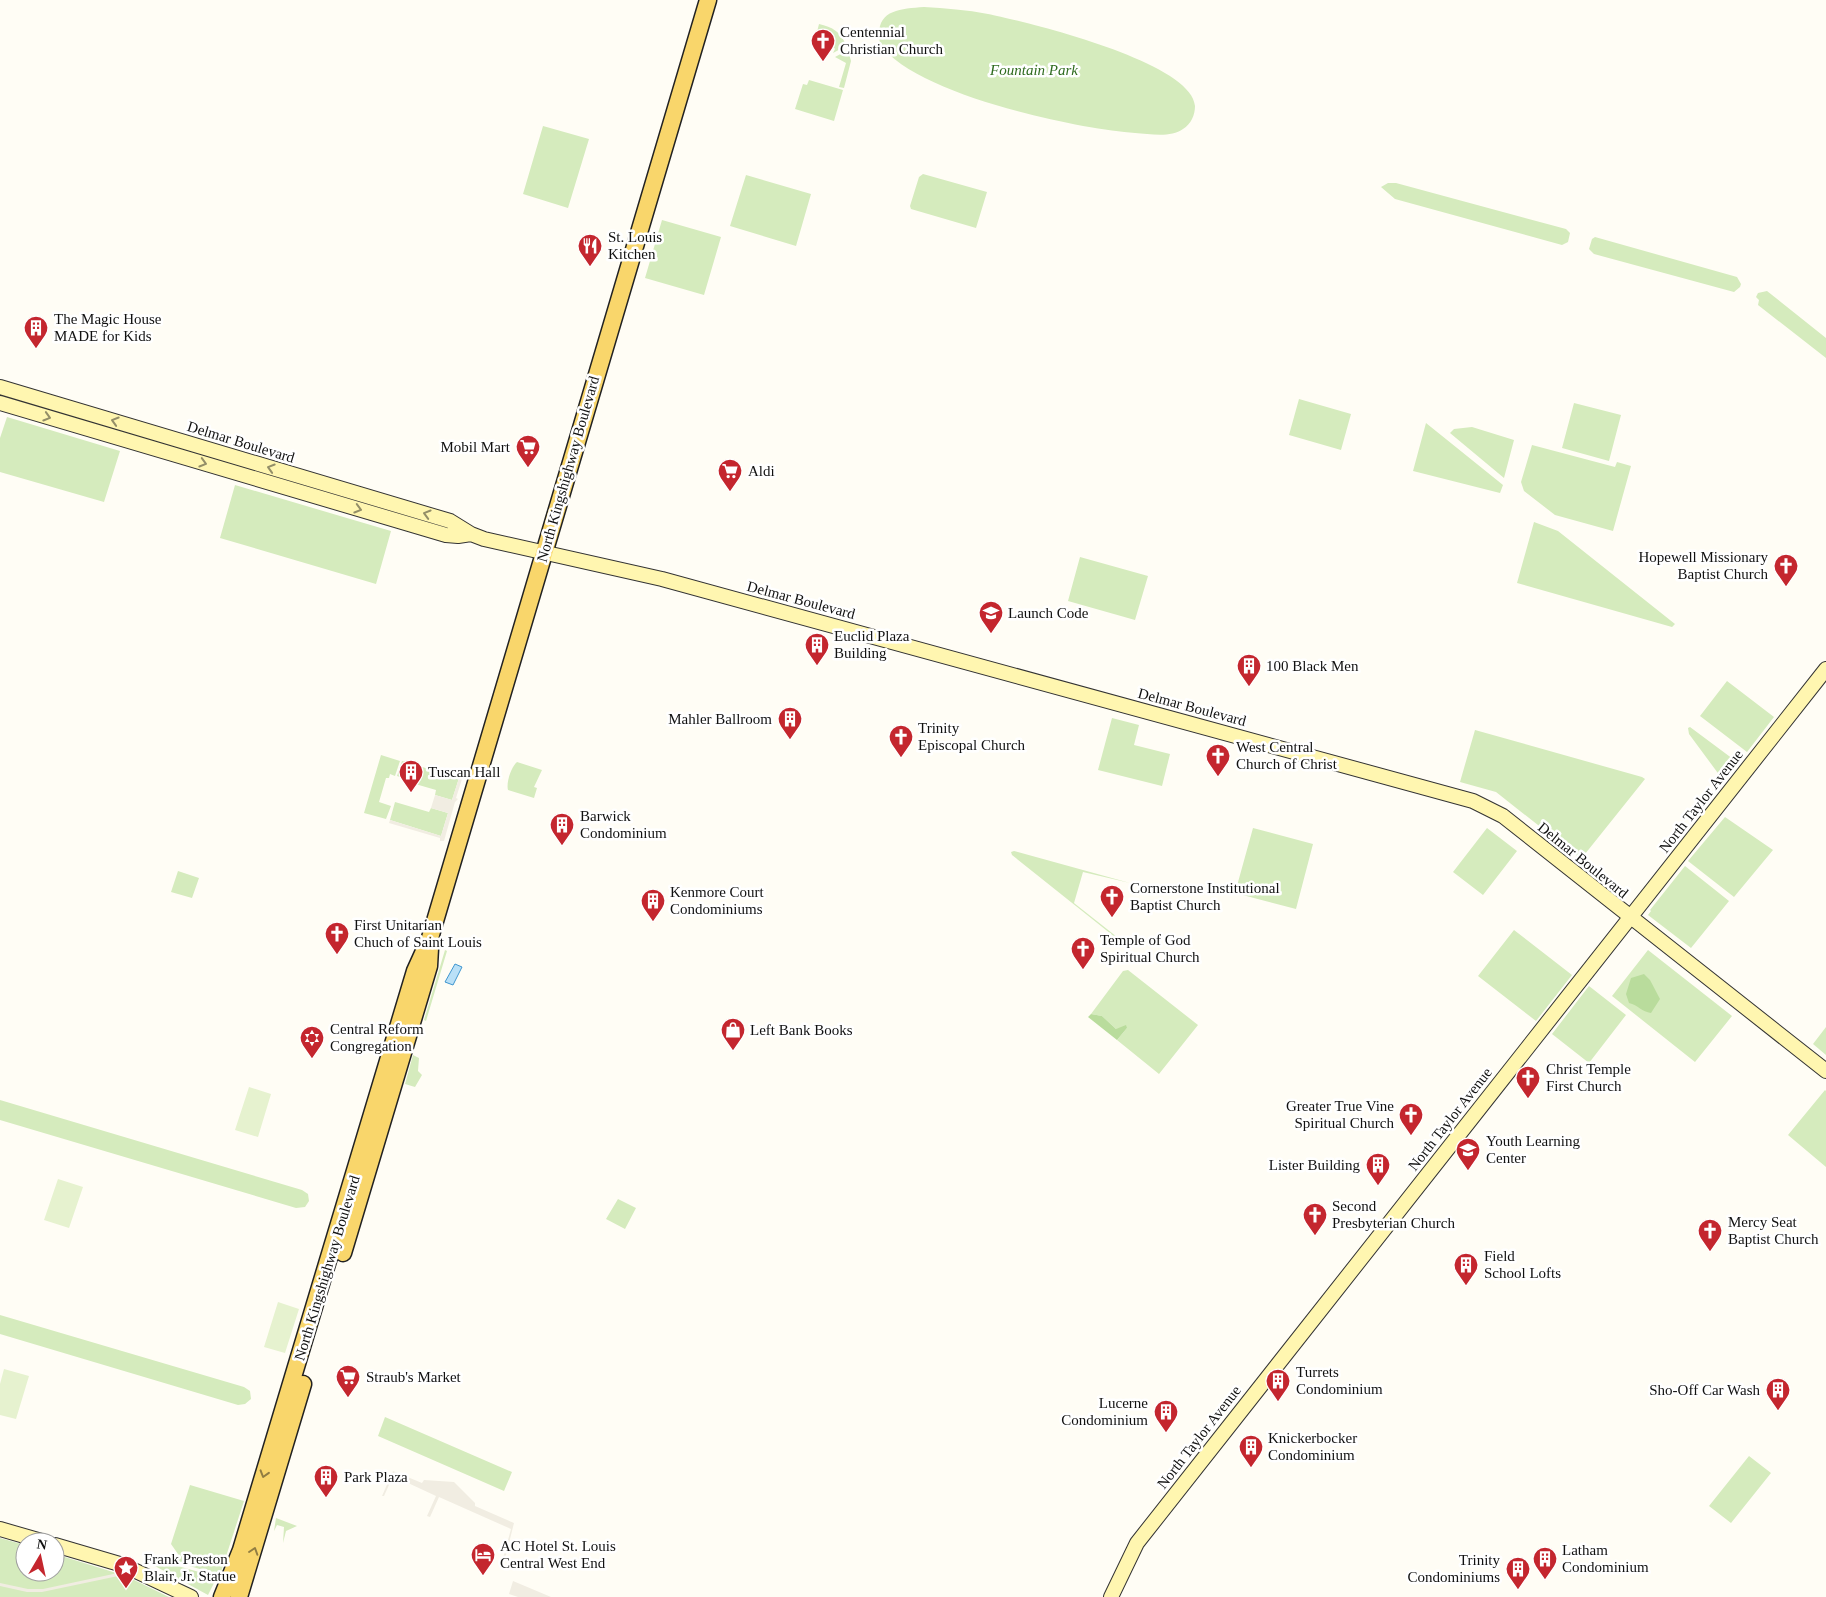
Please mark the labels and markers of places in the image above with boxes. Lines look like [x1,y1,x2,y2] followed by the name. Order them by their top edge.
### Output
[840,24,943,57] place label: Centennial Christian Church
[810,28,836,62] church icon: Centennial Christian Church
[608,229,662,262] place label: St. Louis Kitchen
[577,233,603,267] restaurant icon: St. Louis Kitchen
[54,311,162,344] place label: The Magic House MADE for Kids
[23,315,49,349] building icon: The Magic House MADE for Kids
[515,434,541,468] supermarket icon: Mobil Mart
[440,439,511,455] place label: Mobil Mart
[717,458,743,492] supermarket icon: Aldi
[748,463,775,479] place label: Aldi
[1638,549,1768,582] place label: Hopewell Missionary Baptist Church
[1773,553,1799,587] church icon: Hopewell Missionary Baptist Church
[978,600,1004,634] school or university icon: Launch Code
[1008,605,1089,621] place label: Launch Code
[834,628,910,661] place label: Euclid Plaza Building
[804,632,830,666] building icon: Euclid Plaza Building
[1236,653,1262,687] building icon: 100 Black Men
[1266,658,1359,674] place label: 100 Black Men
[777,706,803,740] building icon: Mahler Ballroom
[668,711,772,727] place label: Mahler Ballroom
[918,720,1026,753] place label: Trinity Episcopal Church
[888,724,914,758] church icon: Trinity Episcopal Church
[1236,739,1338,772] place label: West Central Church of Christ
[1205,743,1231,777] church icon: West Central Church of Christ
[398,759,424,793] building icon: Tuscan Hall
[428,764,500,780] place label: Tuscan Hall
[580,808,667,841] place label: Barwick Condominium
[549,812,575,846] building icon: Barwick Condominium
[1130,880,1280,913] place label: Cornerstone Institutional Baptist Church
[670,884,765,917] place label: Kenmore Court Condominiums
[1099,884,1125,918] church icon: Cornerstone Institutional Baptist Church
[640,888,666,922] building icon: Kenmore Court Condominiums
[354,917,482,950] place label: First Unitarian Chuch of Saint Louis
[324,921,350,955] church icon: First Unitarian Chuch of Saint Louis
[1100,932,1200,965] place label: Temple of God Spiritual Church
[1070,936,1096,970] church icon: Temple of God Spiritual Church
[720,1017,746,1051] shop icon: Left Bank Books
[330,1021,424,1054] place label: Central Reform Congregation
[750,1022,853,1038] place label: Left Bank Books
[299,1025,325,1059] synagogue icon: Central Reform Congregation
[1546,1061,1631,1094] place label: Christ Temple First Church
[1515,1065,1541,1099] church icon: Christ Temple First Church
[1286,1098,1394,1131] place label: Greater True Vine Spiritual Church
[1398,1102,1424,1136] church icon: Greater True Vine Spiritual Church
[1486,1133,1580,1166] place label: Youth Learning Center
[1455,1137,1481,1171] school or university icon: Youth Learning Center
[1365,1152,1391,1186] building icon: Lister Building
[1269,1157,1360,1173] place label: Lister Building
[1332,1198,1455,1231] place label: Second Presbyterian Church
[1302,1202,1328,1236] church icon: Second Presbyterian Church
[1728,1214,1819,1247] place label: Mercy Seat Baptist Church
[1697,1218,1723,1252] church icon: Mercy Seat Baptist Church
[1484,1248,1561,1281] place label: Field School Lofts
[1453,1252,1479,1286] building icon: Field School Lofts
[335,1364,361,1398] supermarket icon: Straub's Market
[1296,1364,1383,1397] place label: Turrets Condominium
[1265,1368,1291,1402] building icon: Turrets Condominium
[366,1369,462,1385] place label: Straub's Market
[1765,1377,1791,1411] building icon: Sho-Off Car Wash
[1649,1382,1760,1398] place label: Sho-Off Car Wash
[1061,1395,1148,1428] place label: Lucerne Condominium
[1153,1399,1179,1433] building icon: Lucerne Condominium
[1268,1430,1357,1463] place label: Knickerbocker Condominium
[1238,1434,1264,1468] building icon: Knickerbocker Condominium
[313,1464,339,1498] building icon: Park Plaza
[344,1469,408,1485] place label: Park Plaza
[500,1538,616,1571] place label: AC Hotel St. Louis Central West End
[470,1542,496,1576] hotel icon: AC Hotel St. Louis Central West End
[1562,1542,1649,1575] place label: Latham Condominium
[1532,1546,1558,1580] building icon: Latham Condominium
[144,1551,236,1584] place label: Frank Preston Blair, Jr. Statue
[1407,1552,1500,1585] place label: Trinity Condominiums
[113,1555,139,1589] place icon: Frank Preston Blair, Jr. Statue
[1505,1556,1531,1590] building icon: Trinity Condominiums

